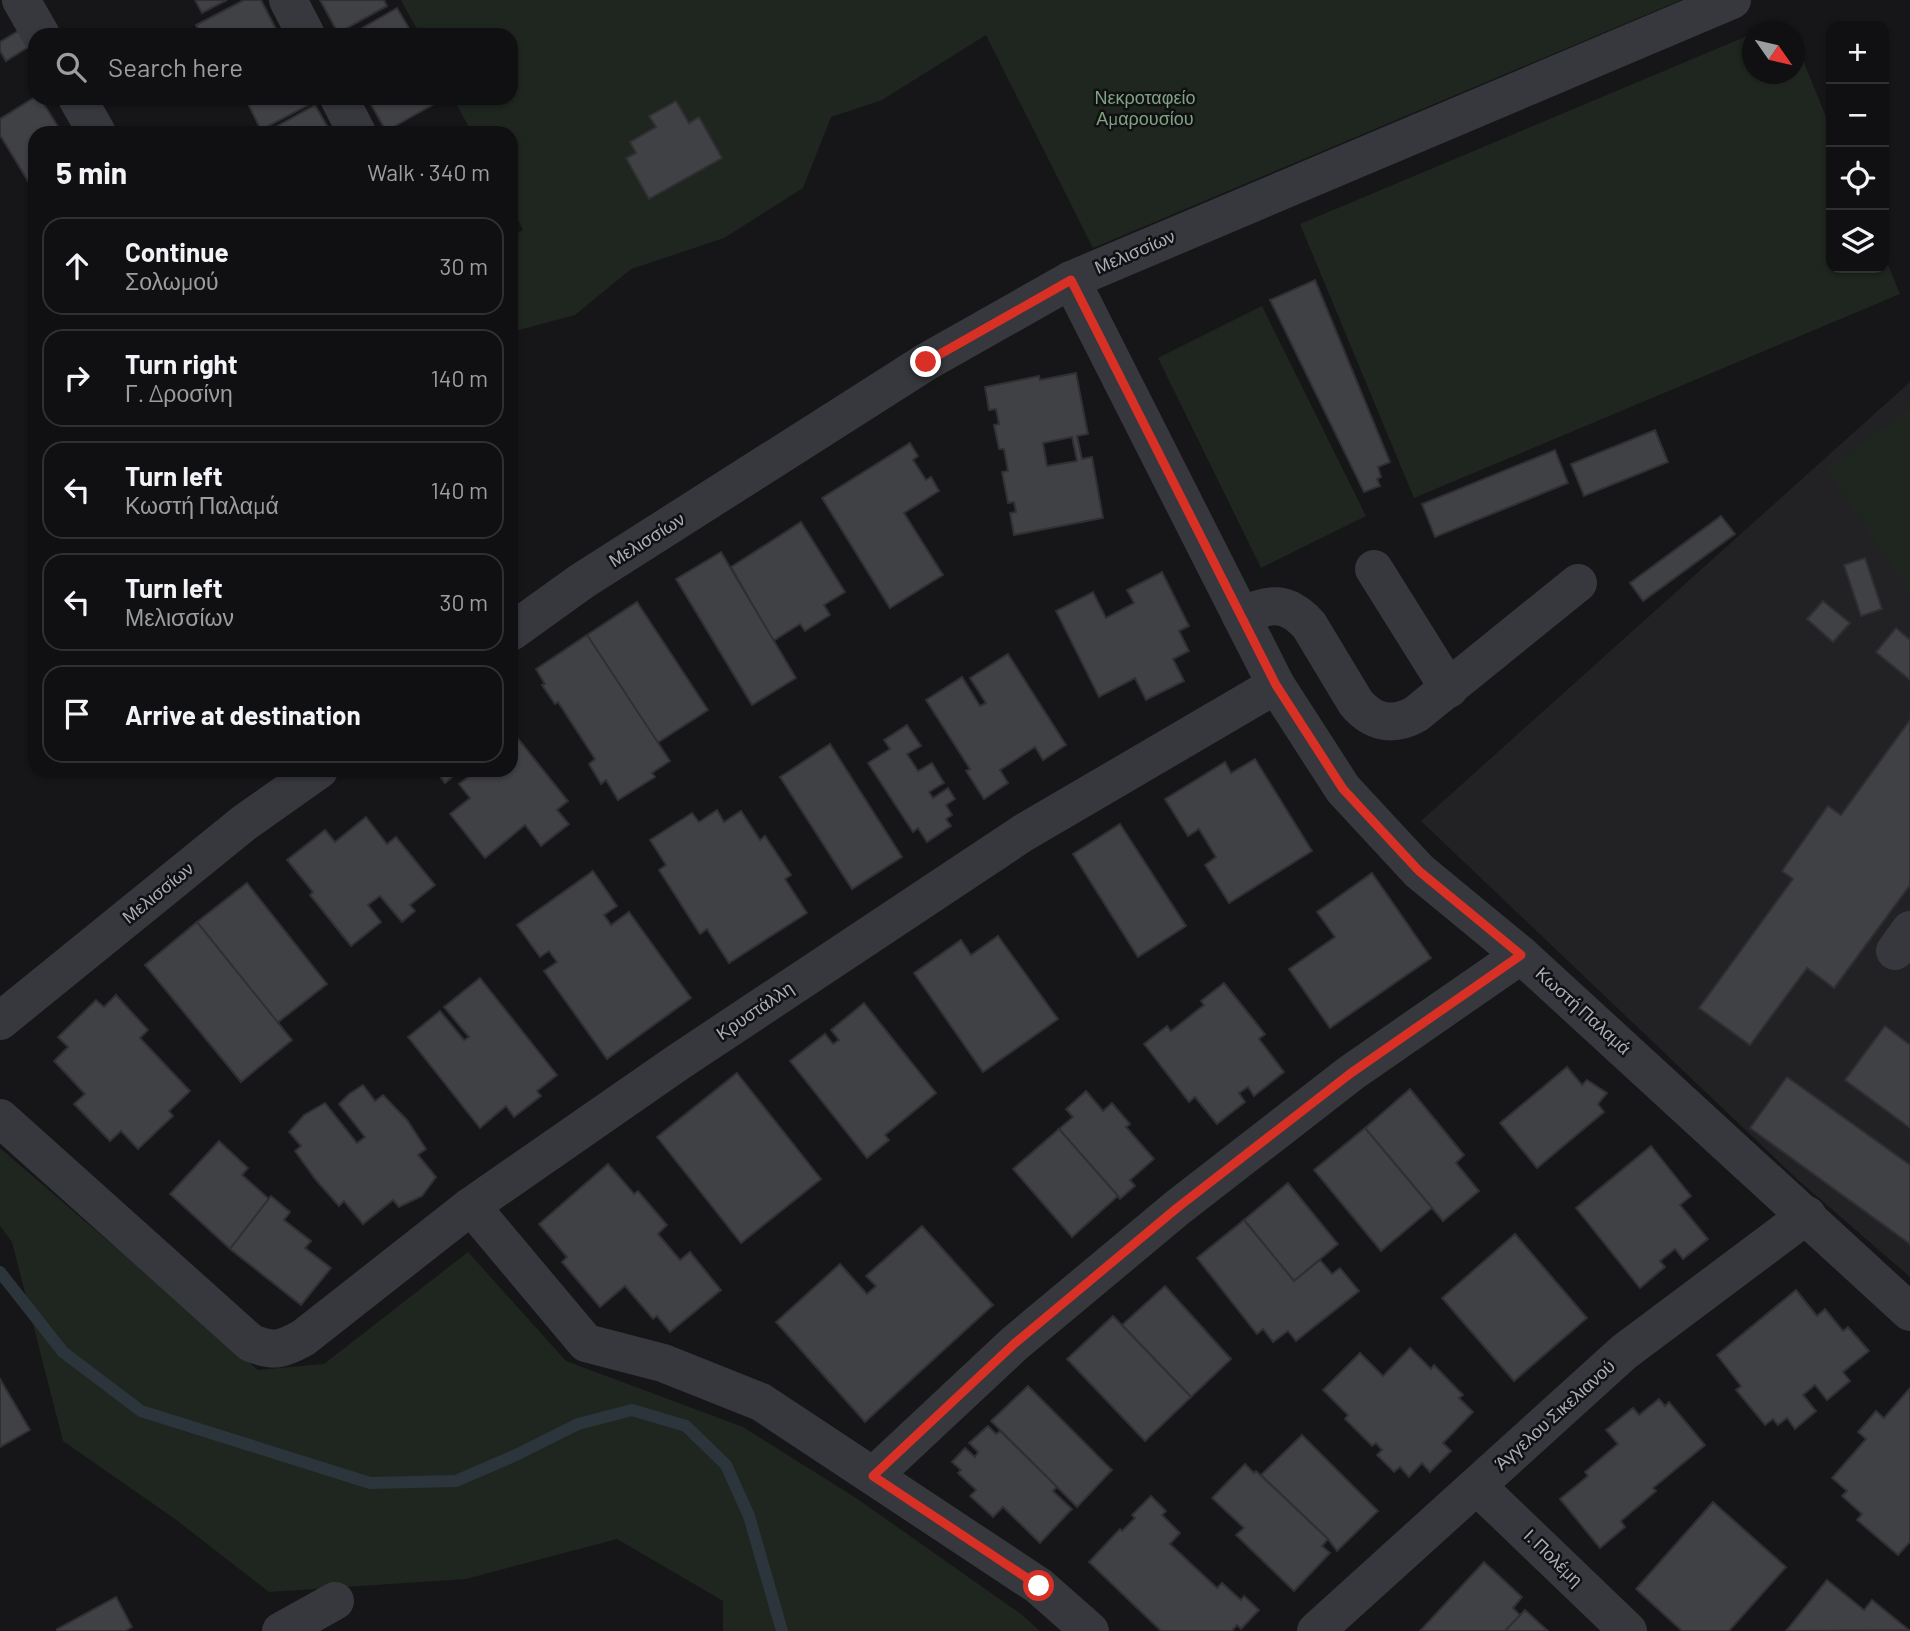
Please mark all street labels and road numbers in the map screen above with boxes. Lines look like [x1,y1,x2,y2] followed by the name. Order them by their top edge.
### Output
[1091,224,1178,278] street label: Μελισσίων
[604,507,688,571] street label: Μελισσίων
[117,857,197,928] street label: Μελισσίων
[1532,962,1636,1059] street label: Κωστή Παλαμά
[712,976,797,1044] street label: Κρυστάλλη
[1490,1354,1619,1474] street label: Άγγελου Σικελιανού
[1520,1524,1588,1591] street label: Ι. Πολέμη

